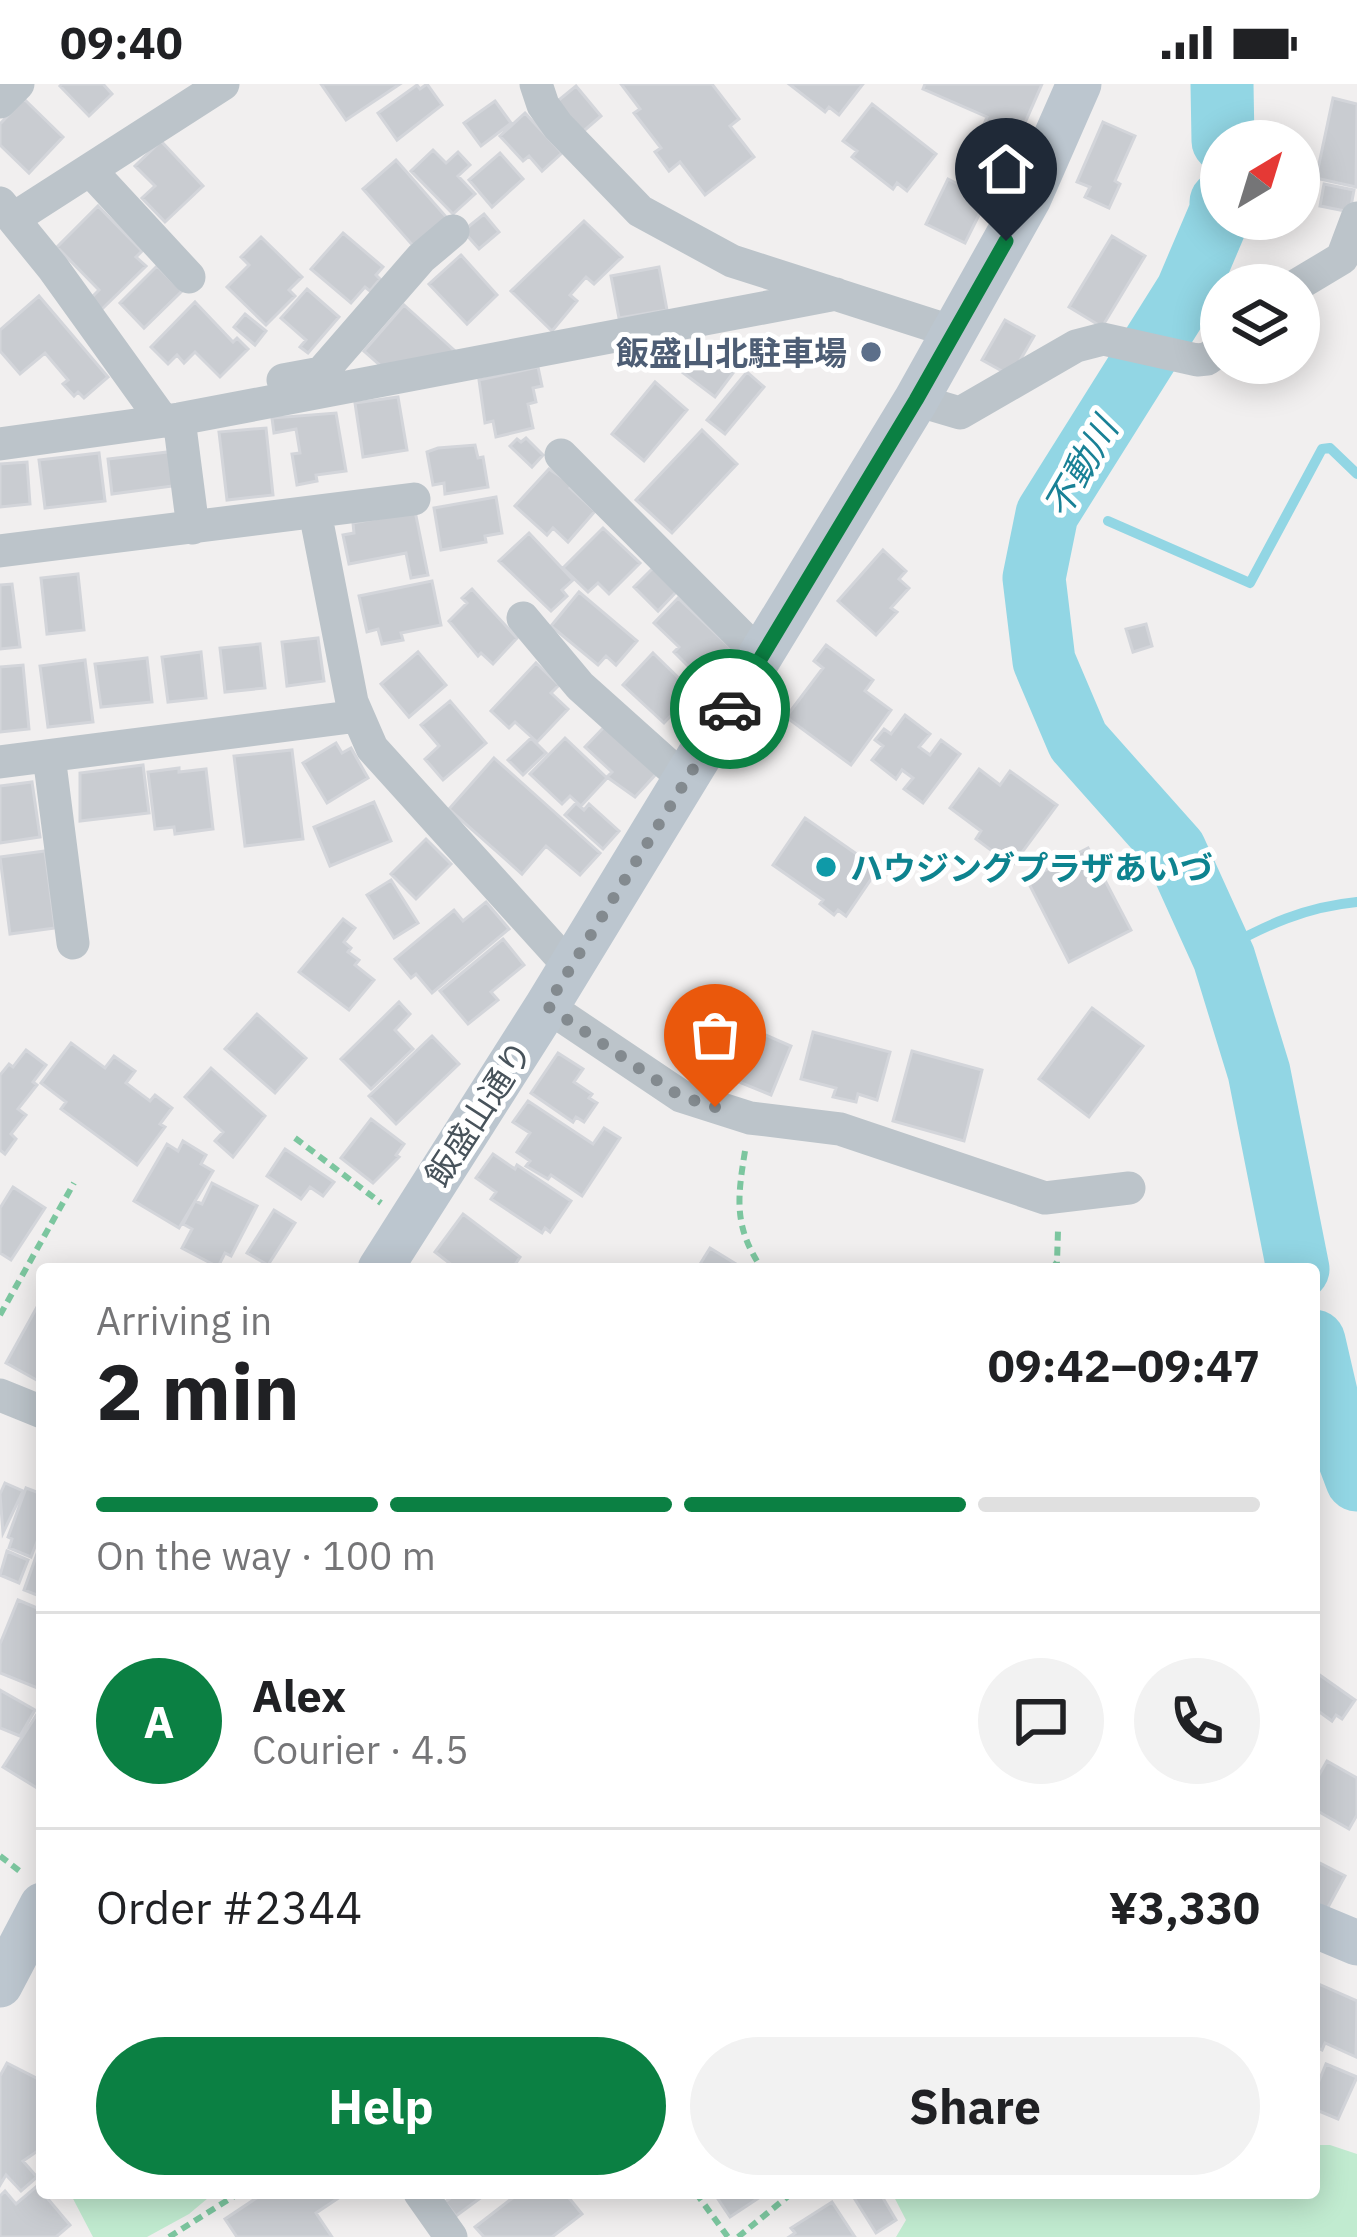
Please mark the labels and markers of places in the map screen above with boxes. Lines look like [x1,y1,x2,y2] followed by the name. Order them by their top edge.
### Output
[955,118,1057,241] pin
[616,331,847,374] place label: 飯盛山北駐車場
[858,339,884,365] marker: 飯盛山北駐車場
[850,846,1213,889] place label: ハウジングプラザあいづ
[813,854,839,880] marker: ハウジングプラザあいづ
[664,984,766,1107] pin

